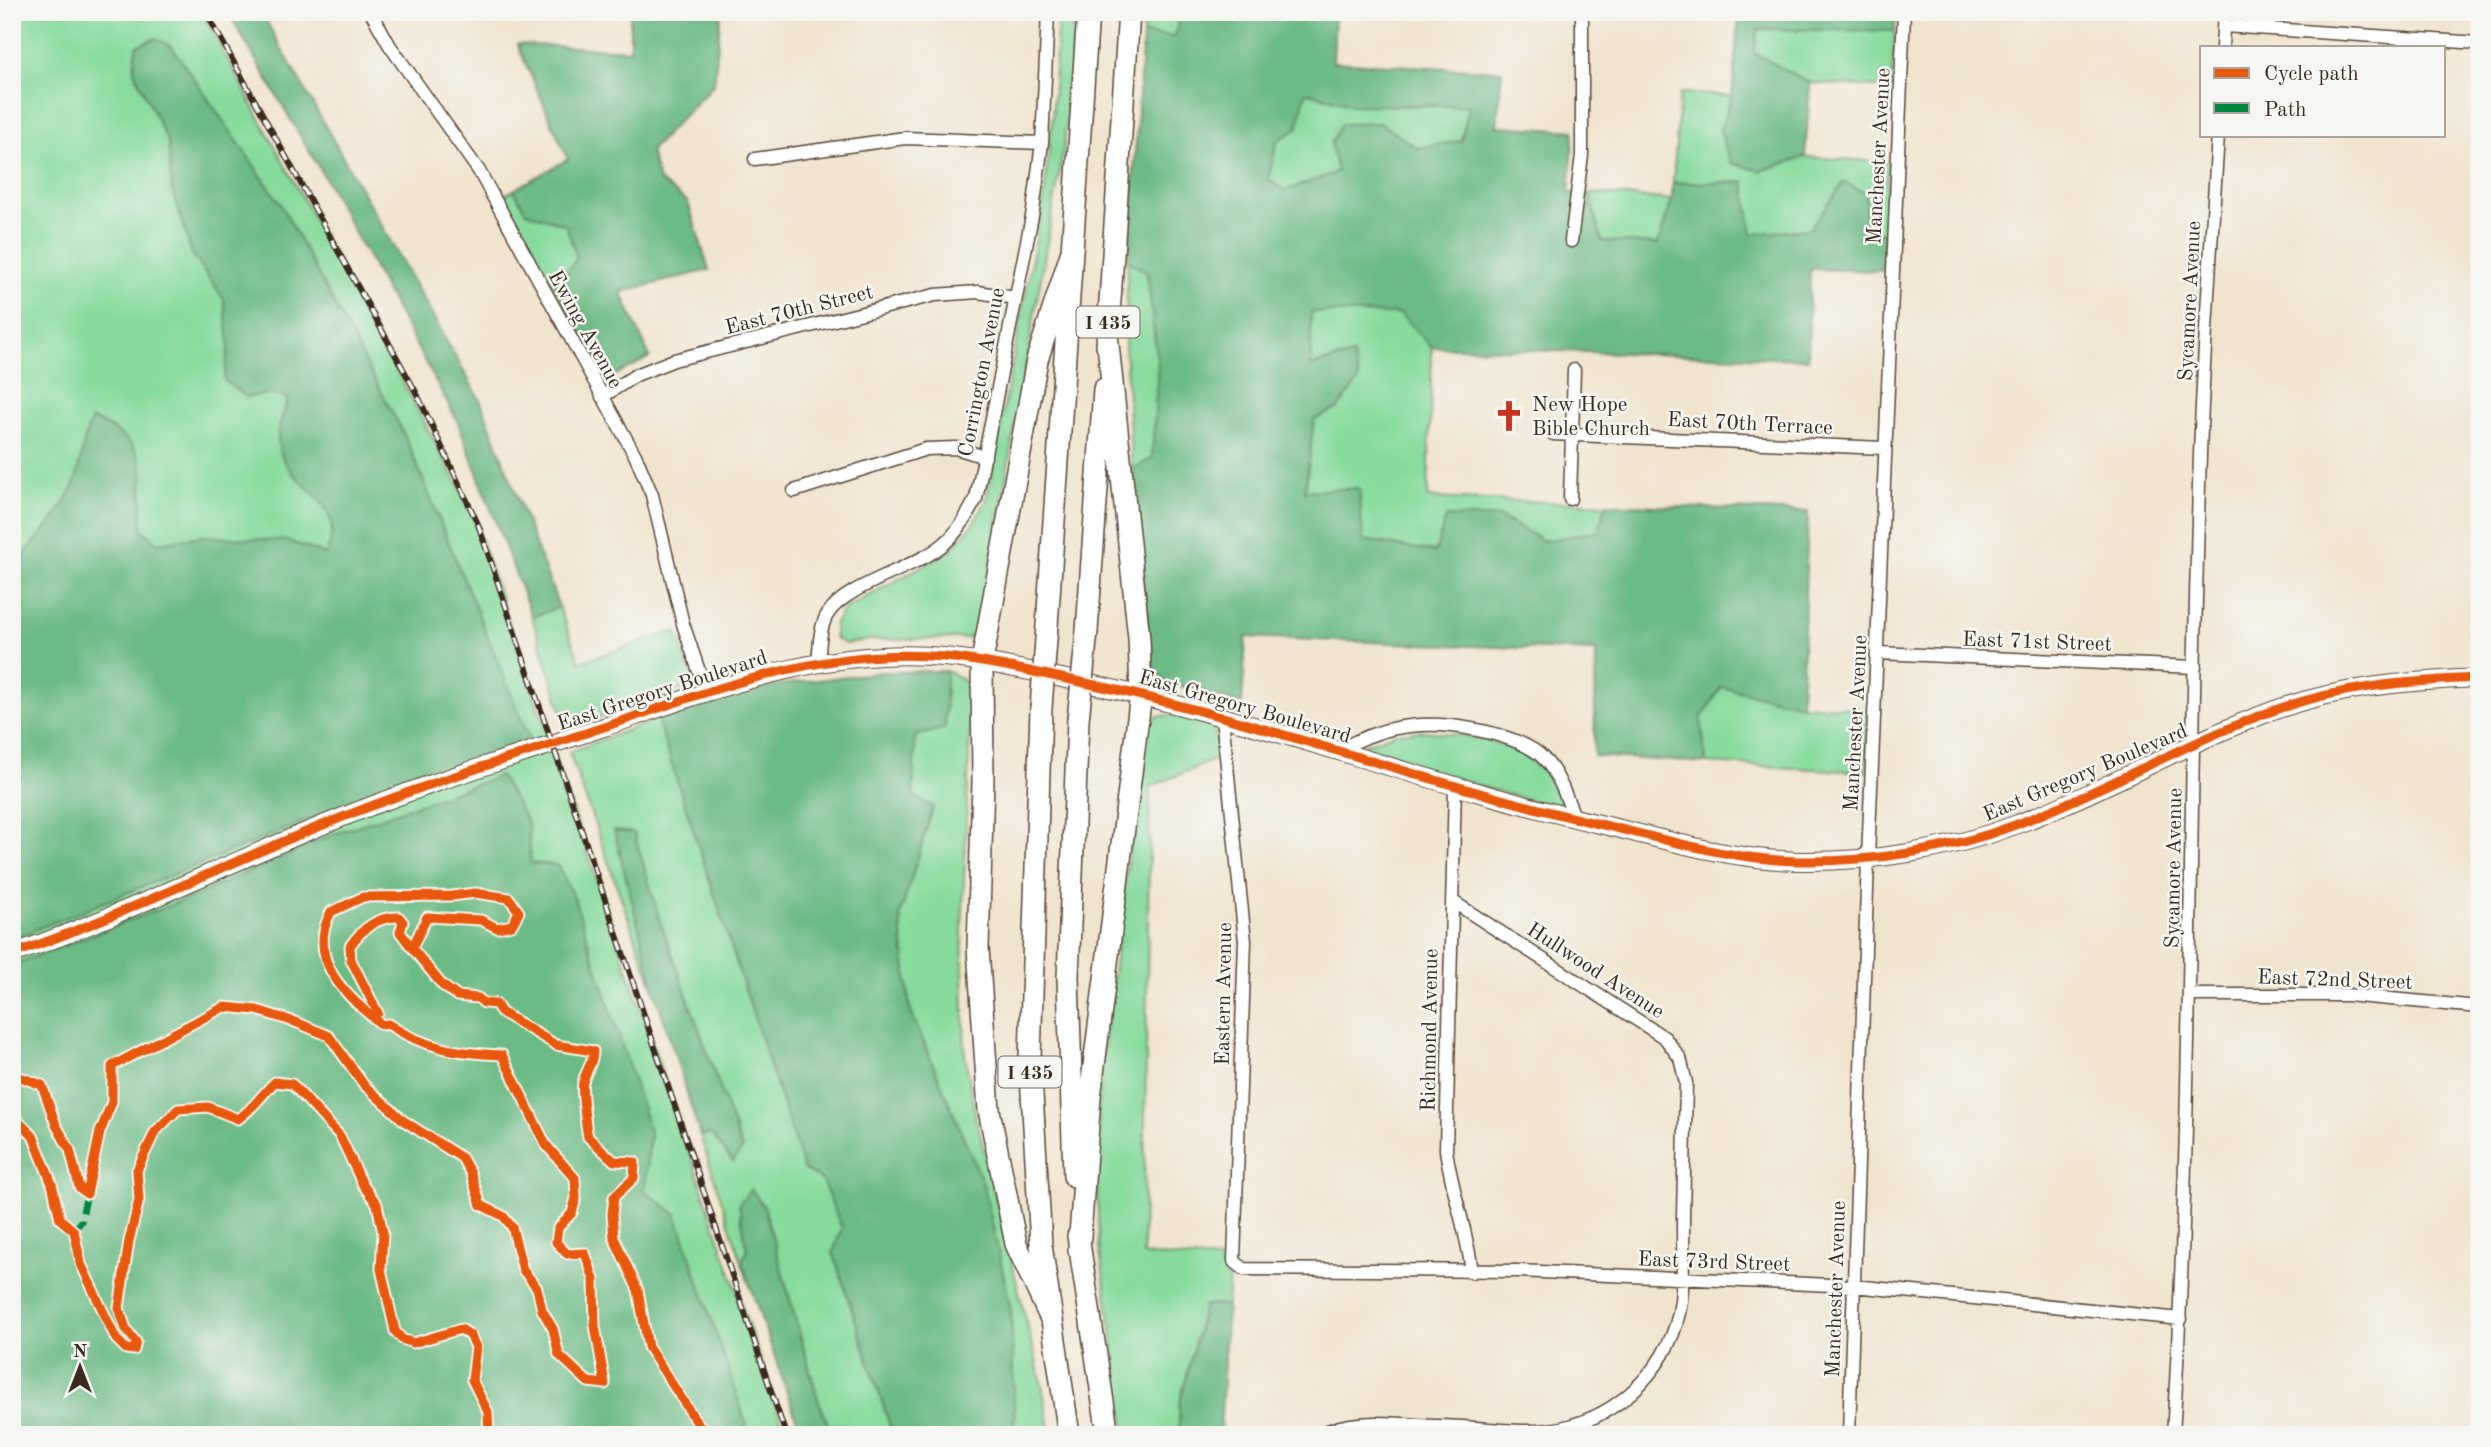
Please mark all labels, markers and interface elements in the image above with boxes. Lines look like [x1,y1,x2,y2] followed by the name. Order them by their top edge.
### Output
[2200,46,2446,136] legend
[2264,64,2359,85] text: Cycle path
[1864,67,1895,245] street label: Manchester Avenue
[2264,100,2307,121] text: Path
[2176,220,2205,382] street label: Sycamore Avenue
[544,267,626,392] street label: Ewing Avenue
[723,282,876,339] street label: East 70th Street
[956,286,1009,459] street label: Corrington Avenue
[1076,306,1140,338] road number: I 435
[1532,395,1650,440] place label: New Hope Bible Church
[1492,399,1526,433] church icon: New Hope Bible Church
[1667,410,1833,439] street label: East 70th Terrace
[1962,629,2112,656] street label: East 71st Street
[1841,634,1872,812] street label: Manchester Avenue
[555,647,770,735] street label: East Gregory Boulevard
[1136,667,1353,748] street label: East Gregory Boulevard
[1980,721,2191,826] street label: East Gregory Boulevard
[2163,788,2186,949] street label: Sycamore Avenue
[1523,919,1667,1023] street label: Hullwood Avenue
[1213,922,1236,1066] street label: Eastern Avenue
[1419,948,1442,1112] street label: Richmond Avenue
[2257,967,2413,994] street label: East 72nd Street
[998,1056,1062,1088] road number: I 435
[1823,1200,1850,1378] street label: Manchester Avenue
[1637,1249,1791,1276] street label: East 73rd Street
[46,1332,116,1402] north arrow
[73,1343,88,1362] text: N

